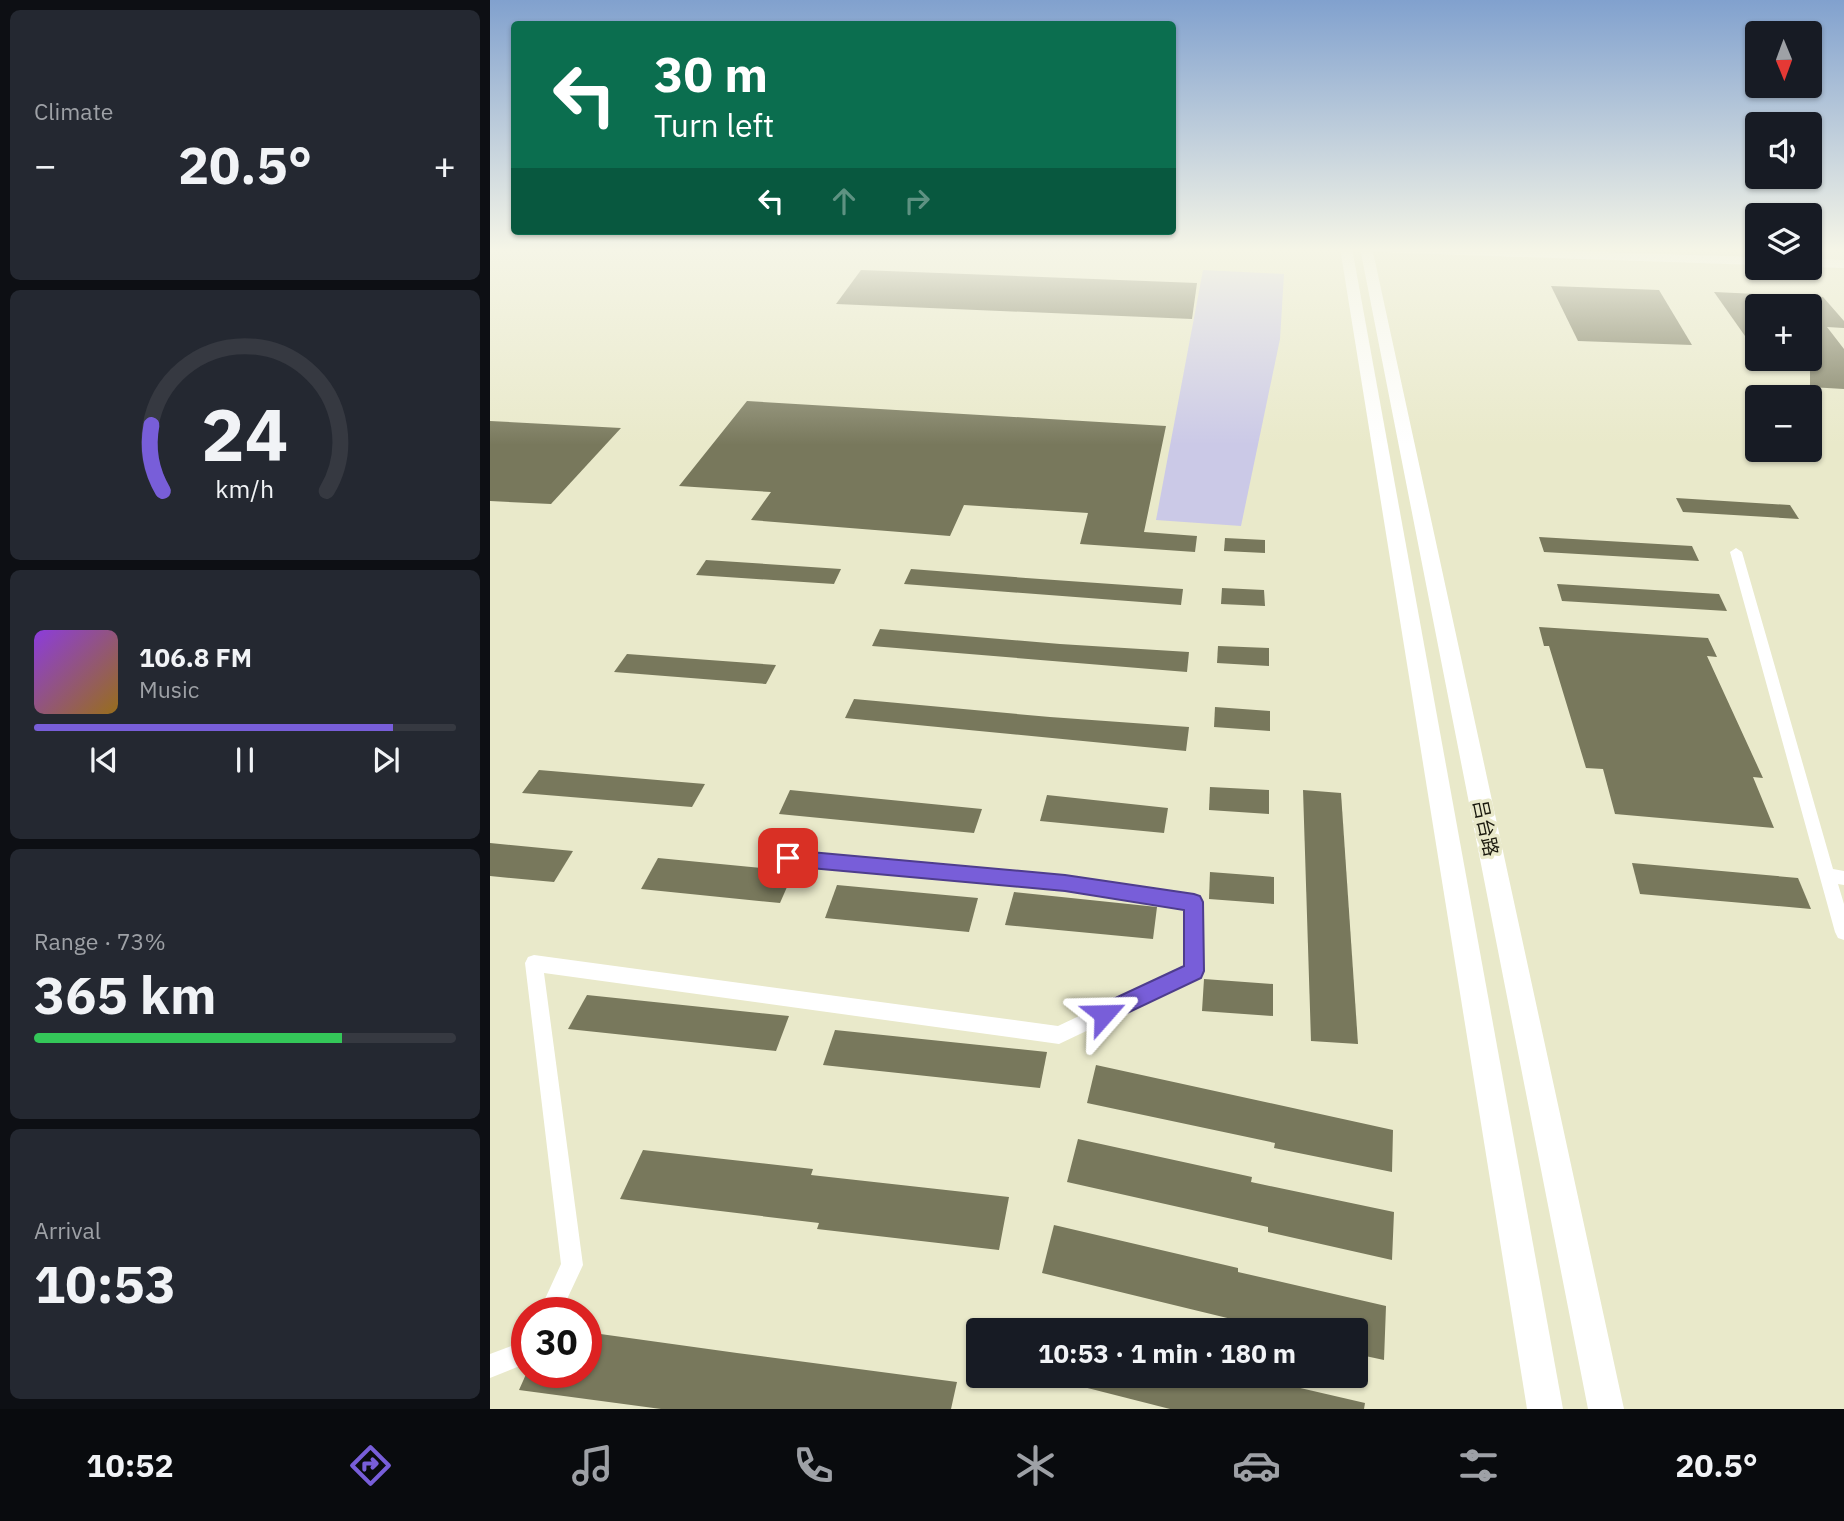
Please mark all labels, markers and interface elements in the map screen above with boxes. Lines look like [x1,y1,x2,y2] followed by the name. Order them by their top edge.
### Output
[1745,21,1822,98] north arrow
[1745,21,1822,462] map controls
[654,42,768,105] text: 30 m
[539,49,630,140] icon: left
[34,96,113,126] text: Climate
[654,104,774,146] text: Turn left
[1745,112,1822,189] button: sound
[178,131,312,198] text: 20.5°
[34,140,57,189] text: −
[433,140,456,189] text: +
[752,182,790,220] icon: left
[825,182,863,220] icon: ahead
[898,182,936,220] icon: right
[1745,203,1822,280] button: layers
[1745,294,1822,371] button: +
[1745,385,1822,462] button: −
[201,386,289,481] text: 24
[216,471,274,504] text: km/h
[139,640,252,674] text: 106.8 FM
[139,674,199,704] text: Music
[85,741,123,779] icon: previous
[226,741,264,779] icon: pause
[367,741,405,779] icon: next
[1468,798,1504,858] street label: 吕台路
[758,828,818,888] pin
[769,839,807,877] icon: arrive
[34,926,166,956] text: Range · 73%
[34,961,216,1028] text: 365 km
[1067,977,1141,1051] position arrow
[34,1215,101,1245] text: Arrival
[34,1250,176,1317] text: 10:53
[511,1297,602,1388] speed limit sign: 30
[1038,1336,1296,1370] text: 10:53 · 1 min · 180 m
[346,1441,395,1490] icon: directions
[568,1441,617,1490] icon: music
[789,1441,838,1490] icon: phone
[1011,1441,1060,1490] icon: climate
[1232,1441,1281,1490] icon: car
[1454,1441,1503,1490] icon: filters
[86,1444,174,1486] text: 10:52
[1675,1444,1758,1486] text: 20.5°

